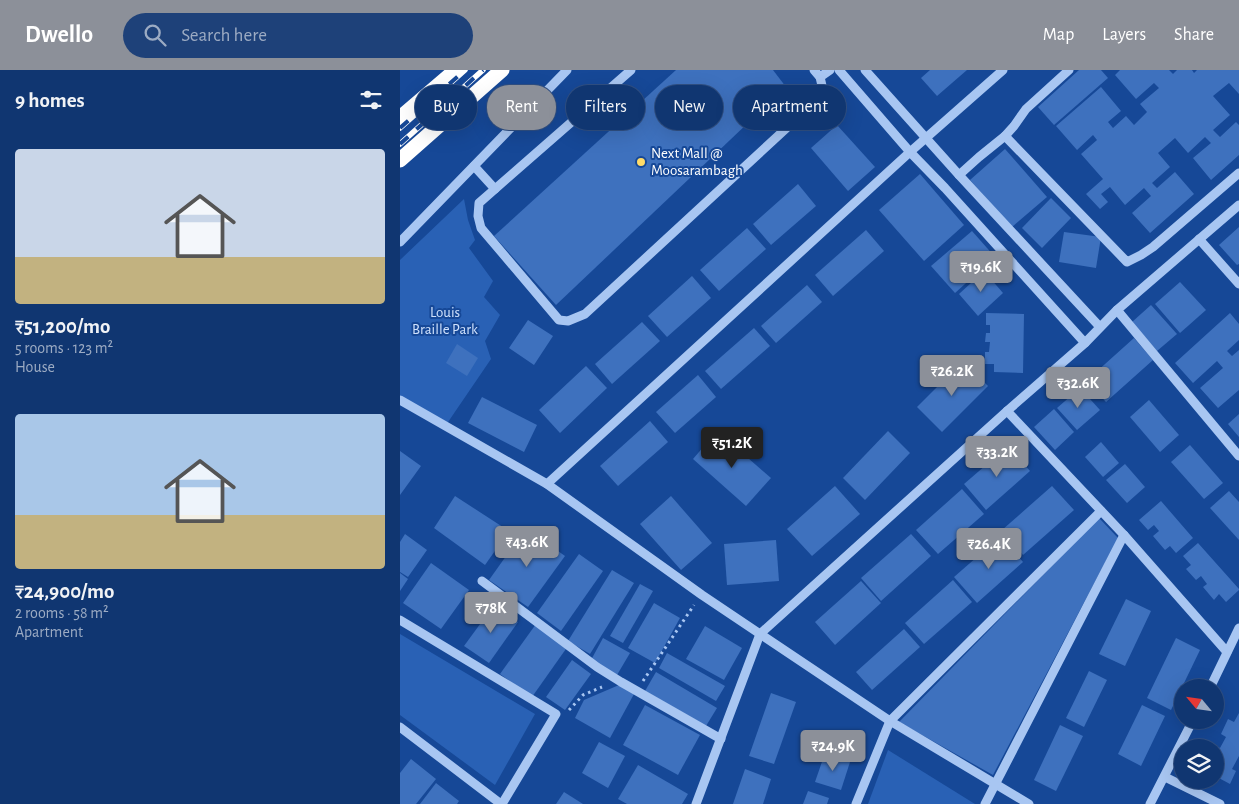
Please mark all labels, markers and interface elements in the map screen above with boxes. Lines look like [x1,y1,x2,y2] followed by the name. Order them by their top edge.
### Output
[123,13,473,58] search box
[141,21,169,49] icon: search
[25,23,93,47] text: Dwello
[181,26,267,45] text: Search here
[1043,26,1074,44] text: Map
[1102,26,1146,44] text: Layers
[1174,26,1214,44] text: Share
[415,85,477,130] chip: Buy
[487,85,556,130] chip: Rent
[566,85,645,130] chip: Filters
[655,85,723,130] chip: New
[733,85,846,130] chip: Apartment
[357,86,385,114] icon: filters
[15,90,85,111] text: 9 homes
[651,146,743,178] place label: Next Mall @ Moosarambagh
[635,156,647,168] marker: Next Mall @ Moosarambagh
[155,181,245,271] icon: home
[940,250,1022,293] pin: ₹19.6K
[961,259,1001,275] text: ₹19.6K
[412,305,478,337] park label: Louis Braille Park
[15,316,110,337] text: ₹51,200/mo
[15,340,113,356] text: 5 rooms · 123 m²
[911,354,993,397] pin: ₹26.2K
[15,359,55,375] text: House
[931,363,973,379] text: ₹26.2K
[1037,366,1119,409] pin: ₹32.6K
[1057,375,1099,391] text: ₹32.6K
[691,426,773,469] pin: ₹51.2K
[712,435,752,451] text: ₹51.2K
[956,436,1038,478] pin: ₹33.2K
[976,444,1018,460] text: ₹33.2K
[155,446,245,536] icon: home
[486,526,568,568] pin: ₹43.6K
[948,528,1030,570] pin: ₹26.4K
[506,534,548,550] text: ₹43.6K
[967,536,1011,552] text: ₹26.4K
[15,581,114,602] text: ₹24,900/mo
[461,592,521,634] pin: ₹78K
[476,600,506,616] text: ₹78K
[15,605,109,621] text: 2 rooms · 58 m²
[15,624,83,640] text: Apartment
[1174,679,1224,729] north arrow
[1174,679,1224,789] map controls
[792,730,874,772] pin: ₹24.9K
[811,738,855,754] text: ₹24.9K
[1174,739,1224,789] button: layers

